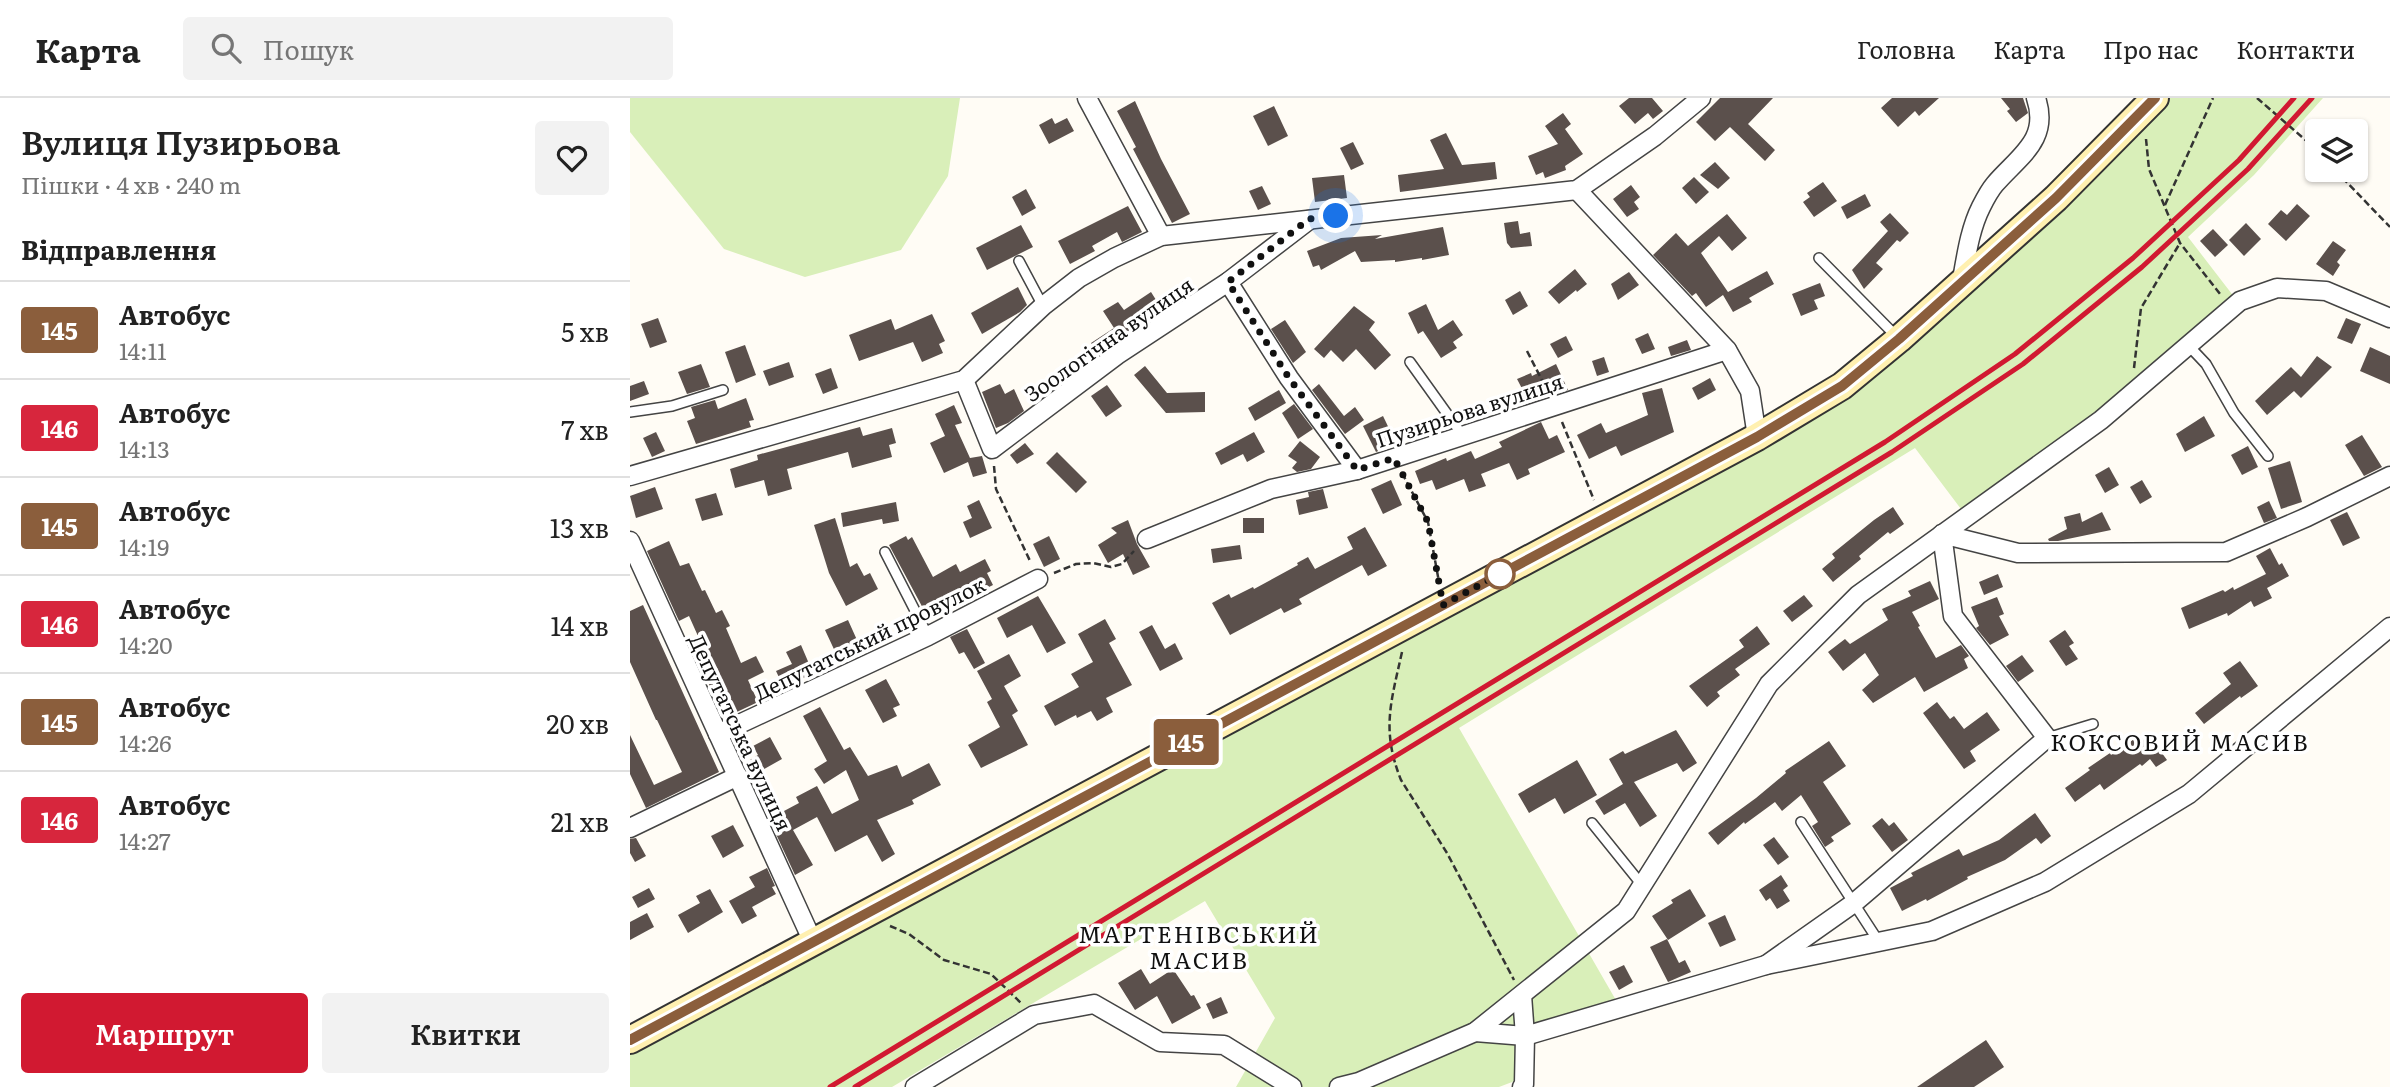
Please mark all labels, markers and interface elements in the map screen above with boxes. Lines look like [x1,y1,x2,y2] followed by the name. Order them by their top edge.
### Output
[183,17,673,80] search box
[35,24,141,73] text: Карта
[207,29,245,67] icon: search
[263,29,354,68] text: Пошук
[1857,31,1955,66] text: Головна
[1993,31,2065,66] text: Карта
[2103,31,2198,66] text: Про нас
[2236,31,2355,66] text: Контакти
[21,116,340,165] text: Вулиця Пузирьова
[2305,119,2368,182] map controls
[2305,119,2368,182] button: layers
[535,121,609,195] button: heart
[21,167,241,201] text: Пішки · 4 хв · 240 m
[1318,198,1353,233] your location
[21,229,216,268] text: Відправлення
[1017,268,1199,408] street label: Зоологічна вулиця
[119,294,230,333] text: Автобус
[561,311,609,350] text: 5 хв
[41,312,78,347] text: 145
[119,333,167,367] text: 14:11
[1371,364,1567,454] street label: Пузирьова вулиця
[119,392,230,431] text: Автобус
[561,409,609,448] text: 7 хв
[41,410,78,445] text: 146
[119,431,170,465] text: 14:13
[119,490,230,529] text: Автобус
[550,507,609,546] text: 13 хв
[41,508,78,543] text: 145
[119,529,169,563] text: 14:19
[1485,559,1515,589] unlabelled marker
[748,567,990,707] street label: Депутатський провулок
[119,588,230,627] text: Автобус
[551,605,609,644] text: 14 хв
[41,606,78,641] text: 146
[119,627,173,661] text: 14:20
[683,629,801,835] street label: Депутатська вулиця
[119,686,230,725] text: Автобус
[546,703,609,742] text: 20 хв
[41,704,78,739] text: 145
[1146,719,1226,765] line badge: 145
[1168,724,1204,759] text: 145
[2050,724,2310,758] district label: КОКСОВИЙ МАСИВ
[119,725,172,759] text: 14:26
[119,784,230,823] text: Автобус
[551,801,609,840] text: 21 хв
[41,802,78,837] text: 146
[119,823,171,857] text: 14:27
[1078,916,1320,976] district label: МАРТЕНІВСЬКИЙ МАСИВ
[21,993,308,1073] button: Маршрут
[322,993,609,1073] button: Квитки

